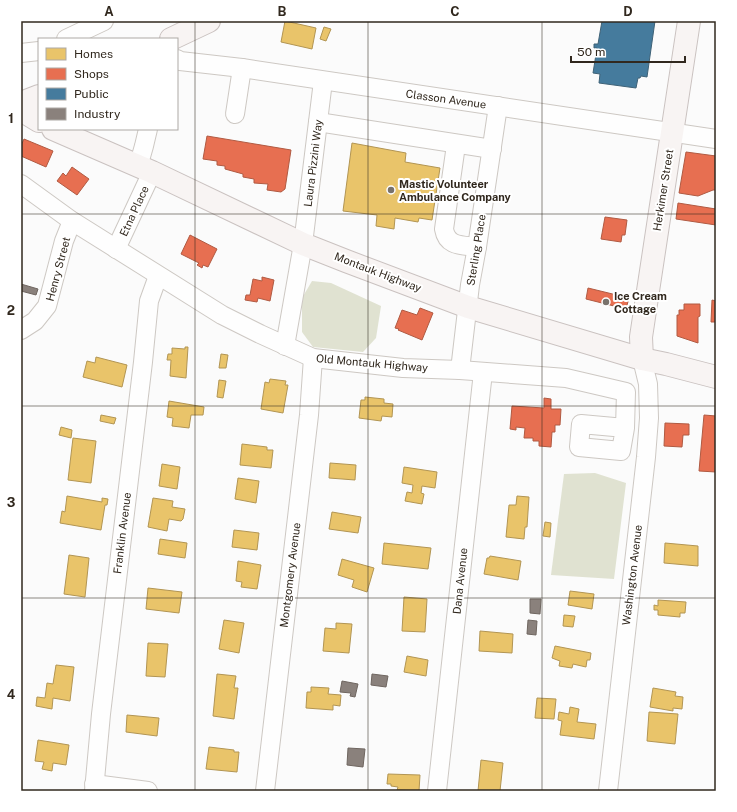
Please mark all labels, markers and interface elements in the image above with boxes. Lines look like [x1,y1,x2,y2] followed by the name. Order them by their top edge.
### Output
[104,4,114,19] text: A
[278,4,287,19] text: B
[450,4,460,19] text: C
[623,4,633,19] text: D
[38,38,178,130] legend
[571,38,685,64] scale bar
[577,45,605,59] text: 50 m
[74,47,113,61] text: Homes
[74,67,109,81] text: Shops
[74,87,109,101] text: Public
[405,87,487,111] street label: Classon Avenue
[74,107,121,121] text: Industry
[8,111,14,126] text: 1
[302,118,324,207] street label: Laura Pizzini Way
[651,148,675,232] street label: Herkimer Street
[399,178,511,203] place label: Mastic Volunteer Ambulance Company
[117,184,151,238] street label: Etna Place
[386,185,396,195] marker: Mastic Volunteer Ambulance Company
[464,213,488,287] street label: Sterling Place
[44,236,72,302] street label: Henry Street
[333,250,423,294] street label: Montauk Highway
[614,290,667,315] place label: Ice Cream Cottage
[601,297,611,307] marker: Ice Cream Cottage
[7,303,15,318] text: 2
[316,352,429,374] street label: Old Montauk Highway
[111,492,133,574] street label: Franklin Avenue
[7,495,16,510] text: 3
[278,522,302,628] street label: Montgomery Avenue
[620,524,644,626] street label: Washington Avenue
[451,547,469,615] street label: Dana Avenue
[7,687,16,702] text: 4

